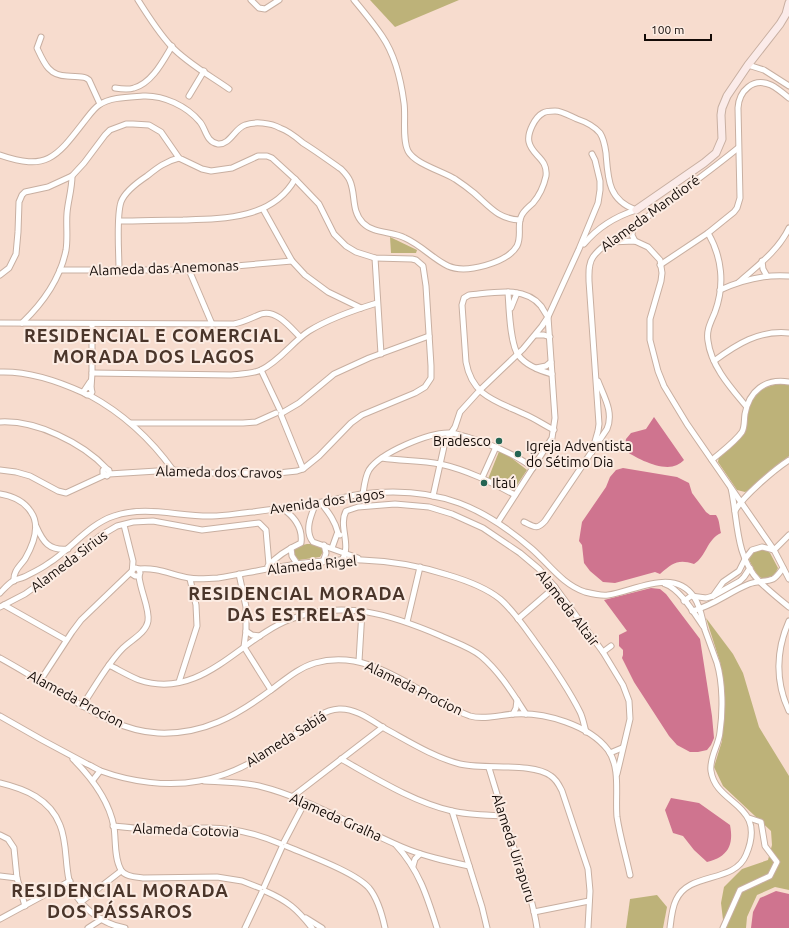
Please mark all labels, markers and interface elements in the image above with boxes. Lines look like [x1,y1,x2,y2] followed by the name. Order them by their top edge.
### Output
[645,16,711,42] scale bar
[651,23,684,36] text: 100 m
[597,172,703,254] street label: Alameda Mandioré
[89,257,239,279] street label: Alameda das Anemonas
[24,325,284,366] district label: RESIDENCIAL E COMERCIAL MORADA DOS LAGOS
[433,433,491,449] place label: Bradesco
[494,436,504,446] marker: Bradesco
[526,438,632,470] place label: Igreja Adventista do Sétimo Dia
[513,449,523,459] marker: Igreja Adventista do Sétimo Dia
[156,463,282,481] street label: Alameda dos Cravos
[492,475,516,491] place label: Itaú
[479,478,489,488] marker: Itaú
[269,485,385,517] street label: Avenida dos Lagos
[27,527,111,595] street label: Alameda Sirius
[266,552,358,578] street label: Alameda Rigel
[533,567,603,650] street label: Alameda Altair
[188,583,406,624] district label: RESIDENCIAL MORADA DAS ESTRELAS
[363,658,465,718] street label: Alameda Procion
[25,667,127,731] street label: Alameda Procion
[243,708,329,770] street label: Alameda Sabiá
[288,790,384,844] street label: Alameda Gralha
[489,792,539,904] street label: Alameda Uirapuru
[133,820,239,840] street label: Alameda Cotovia
[11,880,229,921] district label: RESIDENCIAL MORADA DOS PÁSSAROS

